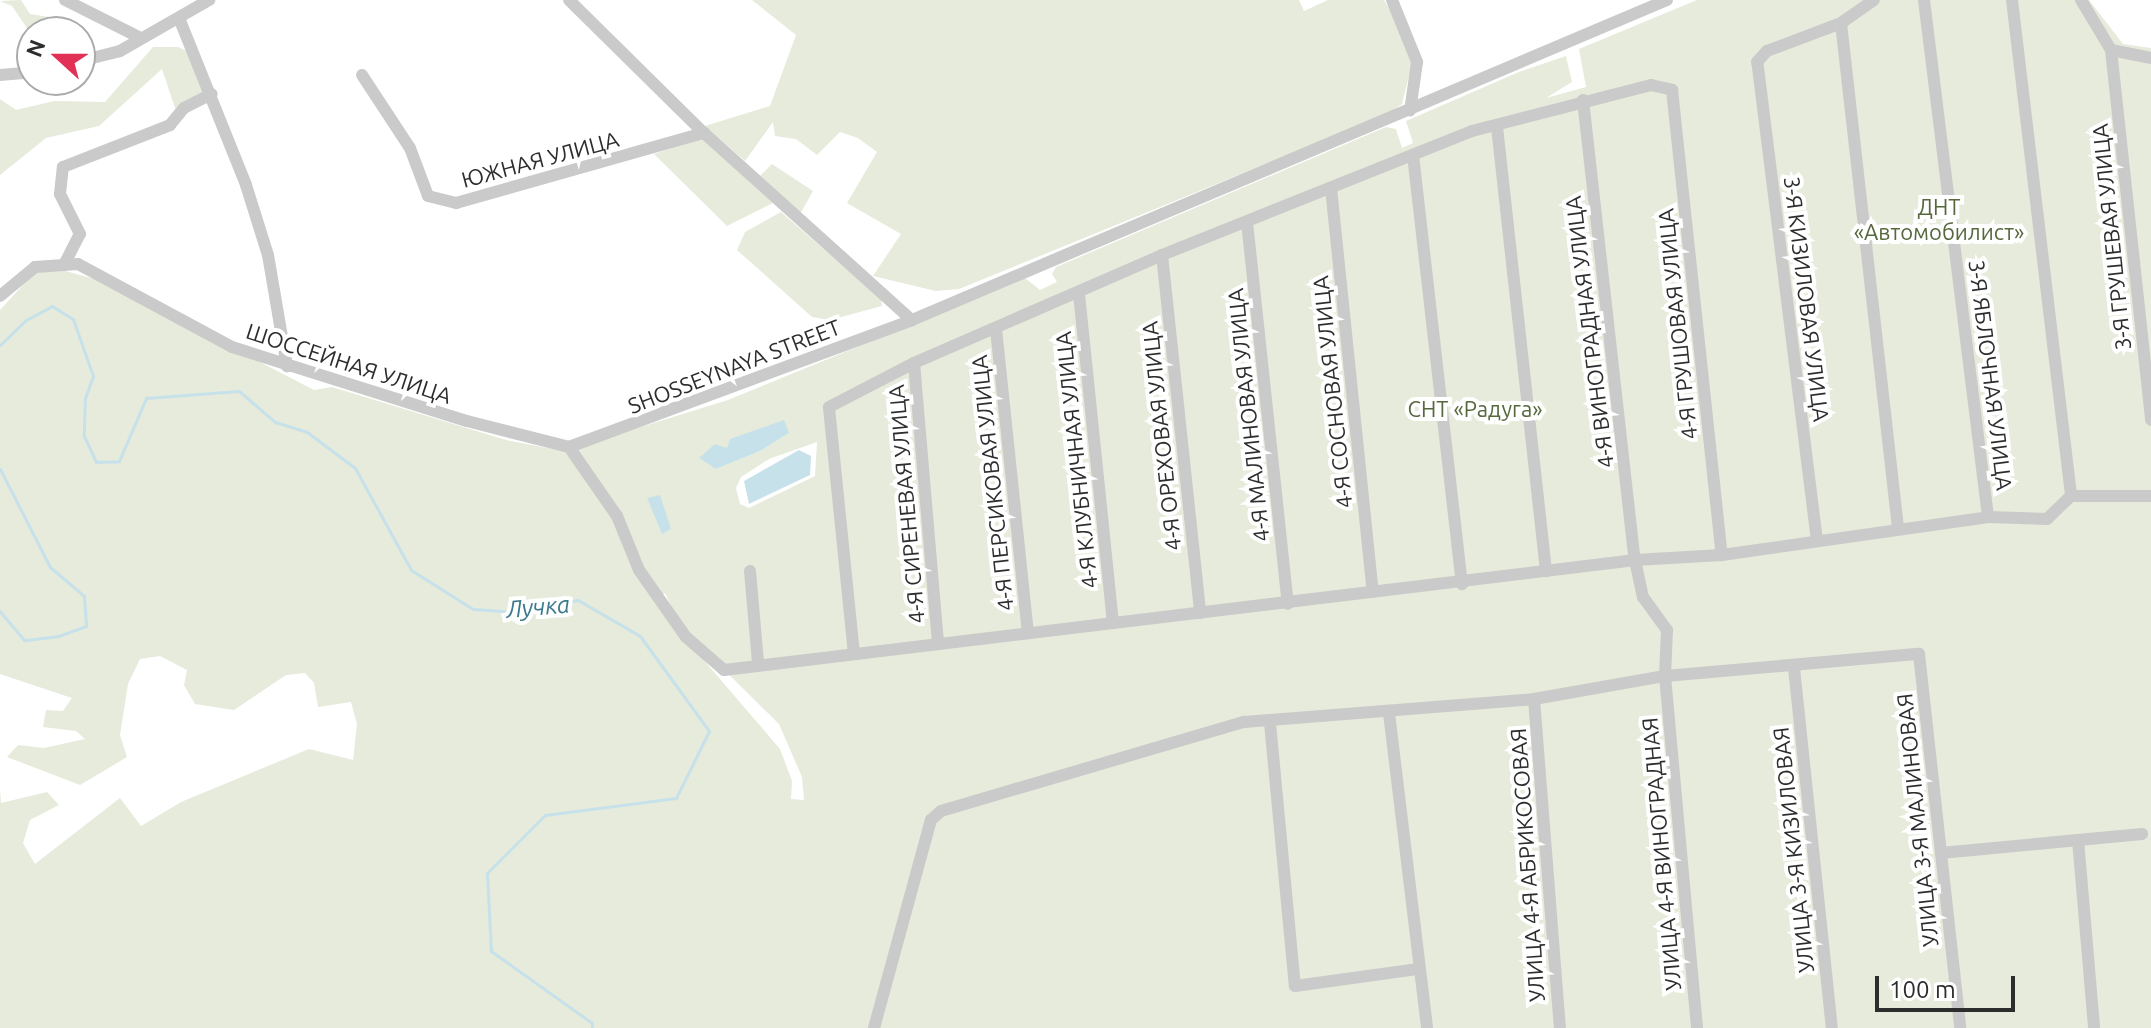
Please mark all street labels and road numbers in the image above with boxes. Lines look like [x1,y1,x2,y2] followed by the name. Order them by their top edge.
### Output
[2086,123,2136,351] street label: 3-Я ГРУШЕВАЯ УЛИЦА
[458,125,622,193] street label: ЮЖНАЯ УЛИЦА
[1779,175,1835,423] street label: 3-Я КИЗИЛОВАЯ УЛИЦА
[1559,194,1619,470] street label: 4-Я ВИНОГРАДНАЯ УЛИЦА
[1652,207,1702,441] street label: 4-Я ГРУШОВАЯ УЛИЦА
[1964,258,2018,492] street label: 3-Я ЯБЛОЧНАЯ УЛИЦА
[1307,274,1357,510] street label: 4-Я СОСНОВАЯ УЛИЦА
[1222,287,1274,543] street label: 4-Я МАЛИНОВАЯ УЛИЦА
[624,313,844,419] street label: SHOSSEYNAYA STREET
[243,317,455,409] street label: ШОССЕЙНАЯ УЛИЦА
[1136,320,1186,552] street label: 4-Я ОРЕХОВАЯ УЛИЦА
[1049,330,1103,590] street label: 4-Я КЛУБНИЧНАЯ УЛИЦА
[965,354,1019,612] street label: 4-Я ПЕРСИКОВАЯ УЛИЦА
[882,383,930,625] street label: 4-Я СИРЕНЕВАЯ УЛИЦА
[1891,692,1943,948] street label: УЛИЦА 3-Я МАЛИНОВАЯ
[1636,716,1686,992] street label: УЛИЦА 4-Я ВИНОГРАДНАЯ
[1767,726,1819,974] street label: УЛИЦА 3-Я КИЗИЛОВАЯ
[1504,727,1550,1003] street label: УЛИЦА 4-Я АБРИКОСОВАЯ

